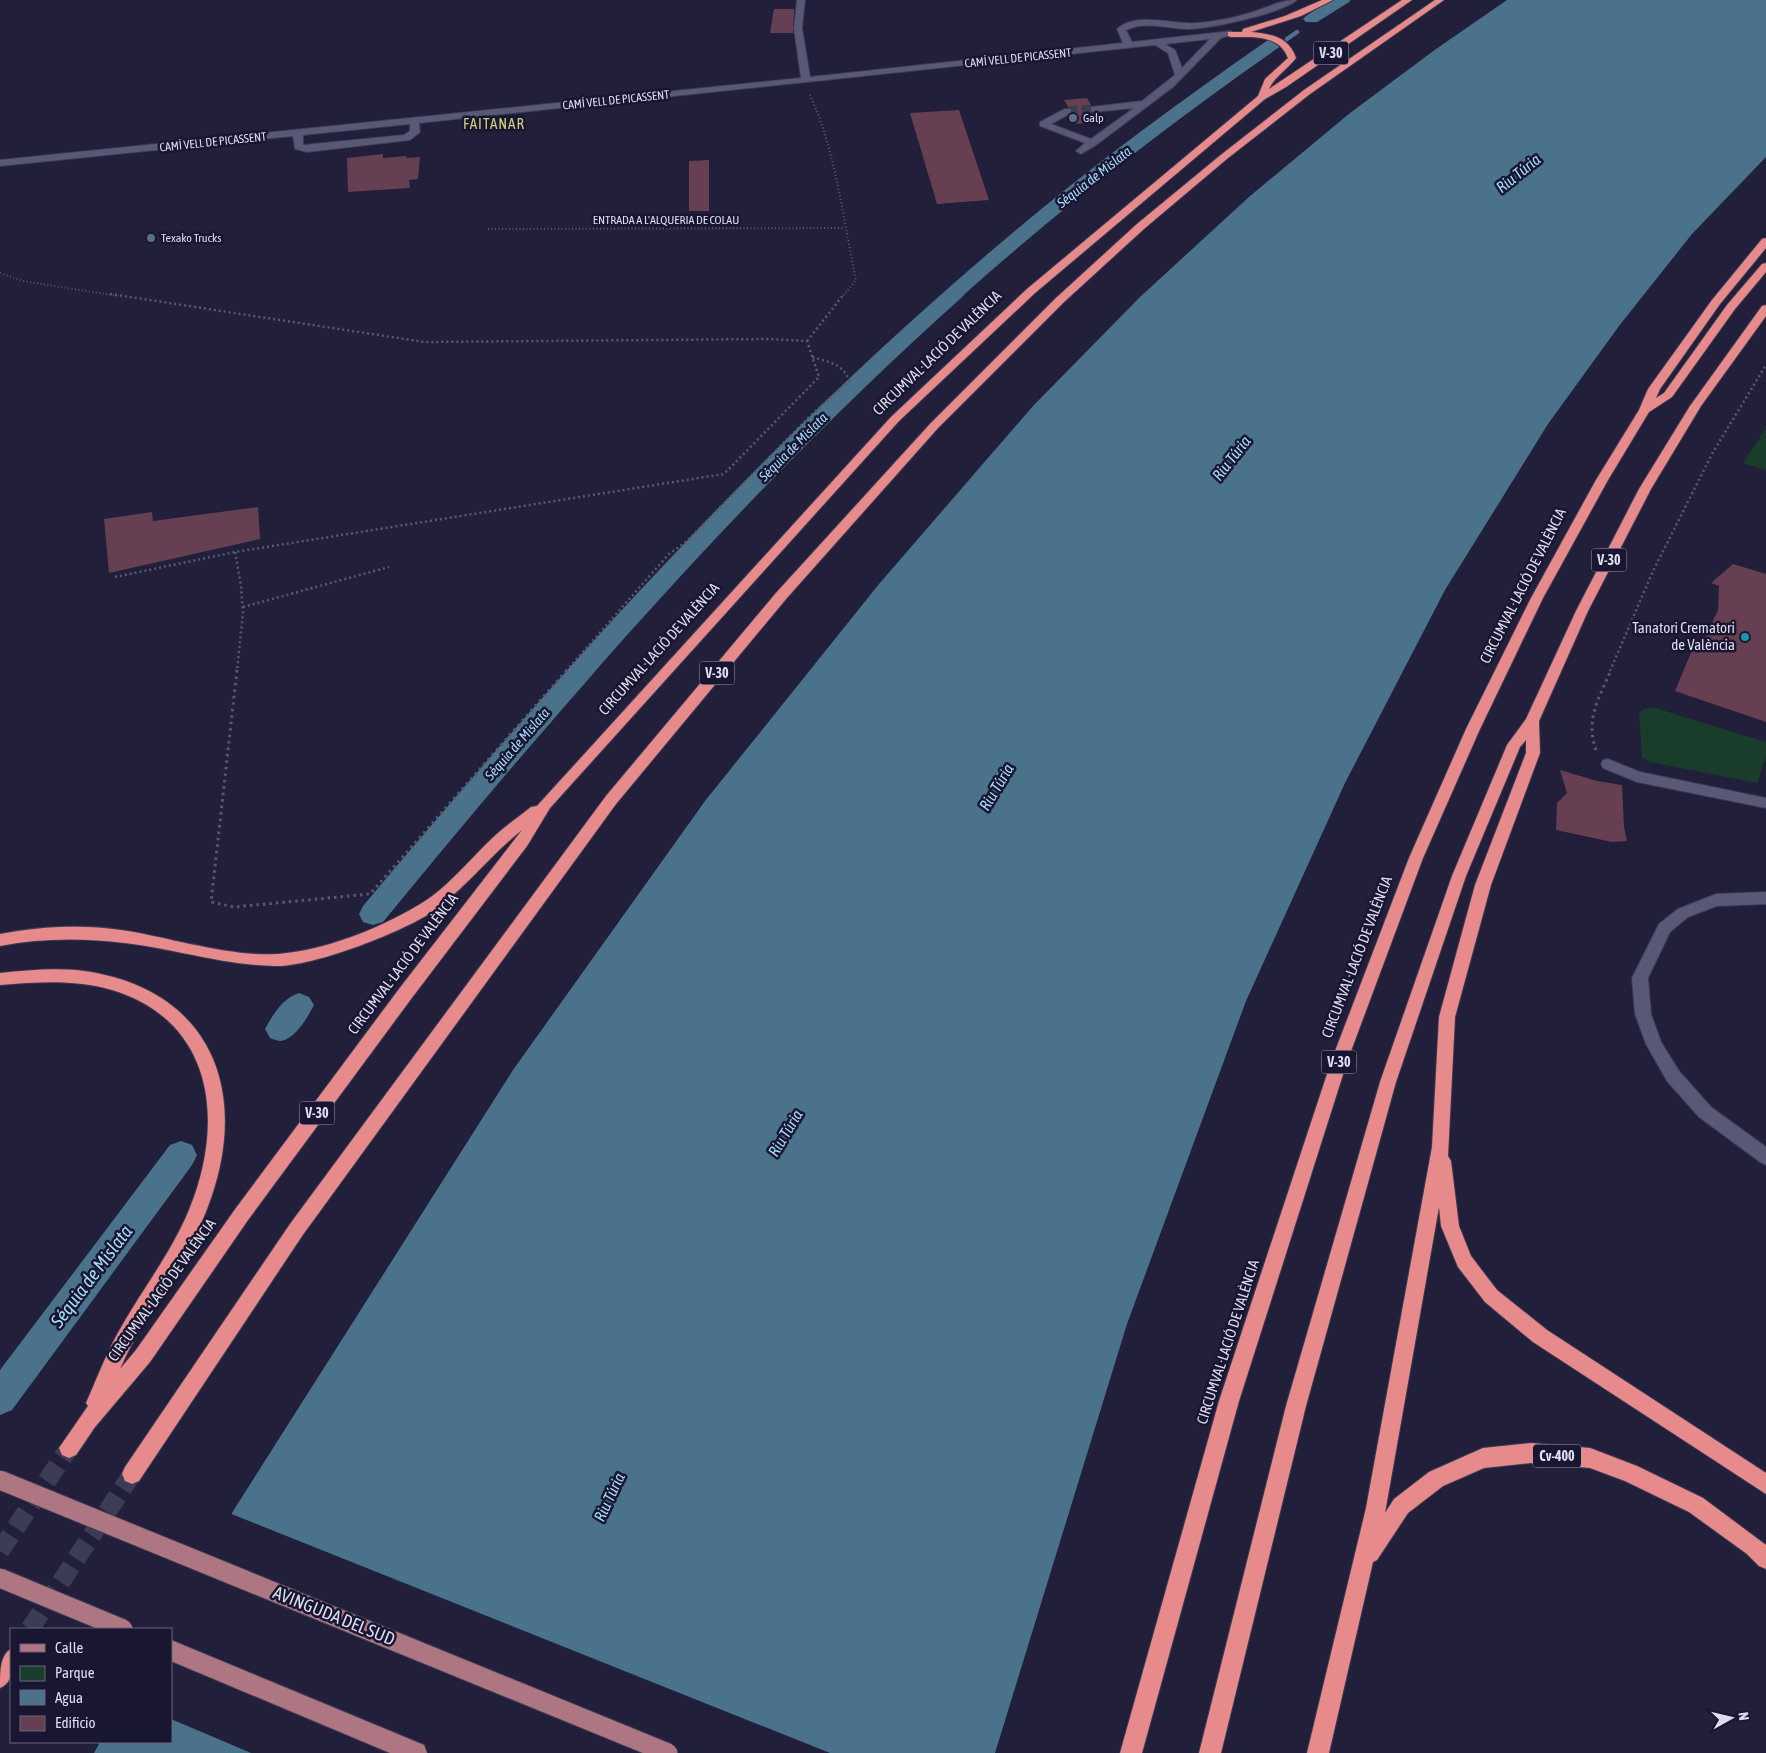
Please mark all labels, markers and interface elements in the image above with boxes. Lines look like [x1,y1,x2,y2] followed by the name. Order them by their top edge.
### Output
[1314,42,1348,64] road number: V-30
[964,45,1073,71] street label: CAMÍ VELL DE PICASSENT
[562,87,671,113] street label: CAMÍ VELL DE PICASSENT
[1083,111,1104,125] place label: Galp
[1067,112,1079,124] marker: Galp
[463,115,525,132] district label: FAITANAR
[159,129,268,155] street label: CAMÍ VELL DE PICASSENT
[1053,143,1135,212] water label: Séquia de Mislata
[1492,149,1544,196] water label: Riu Túria
[593,213,739,227] street label: ENTRADA A L'ALQUERIA DE COLAU
[161,231,221,245] place label: Texako Trucks
[145,232,157,244] marker: Texako Trucks
[869,286,1005,418] street label: CIRCUMVAL·LACIÓ DE VALÈNCIA
[755,409,831,485] water label: Séquia de Mislata
[1208,432,1254,484] water label: Riu Túria
[1476,505,1569,666] street label: CIRCUMVAL·LACIÓ DE VALÈNCIA
[1592,548,1626,572] road number: V-30
[595,579,723,718] street label: CIRCUMVAL·LACIÓ DE VALÈNCIA
[1632,619,1735,653] place label: Tanatori Crematori de València
[1739,631,1751,643] marker: Tanatori Crematori de València
[700,661,734,684] road number: V-30
[481,704,553,784] water label: Séquia de Mislata
[975,760,1017,814] water label: Riu Túria
[1318,873,1395,1040] street label: CIRCUMVAL·LACIÓ DE VALÈNCIA
[344,889,461,1037] street label: CIRCUMVAL·LACIÓ DE VALÈNCIA
[1322,1050,1356,1074] road number: V-30
[300,1102,334,1124] road number: V-30
[764,1106,806,1160] water label: Riu Túria
[104,1215,219,1364] street label: CIRCUMVAL·LACIÓ DE VALÈNCIA
[45,1221,137,1332] water label: Séquia de Mislata
[1193,1257,1262,1426] street label: CIRCUMVAL·LACIÓ DE VALÈNCIA
[1533,1444,1581,1468] road number: Cv-400
[590,1469,628,1524] water label: Riu Túria
[270,1582,398,1650] street label: AVINGUDA DEL SUD
[10,1628,172,1743] legend
[55,1639,84,1656] text: Calle
[55,1664,95,1681] text: Parque
[55,1689,83,1706] text: Agua
[1706,1693,1756,1743] north arrow
[1735,1711,1752,1721] text: N
[55,1714,96,1731] text: Edificio

